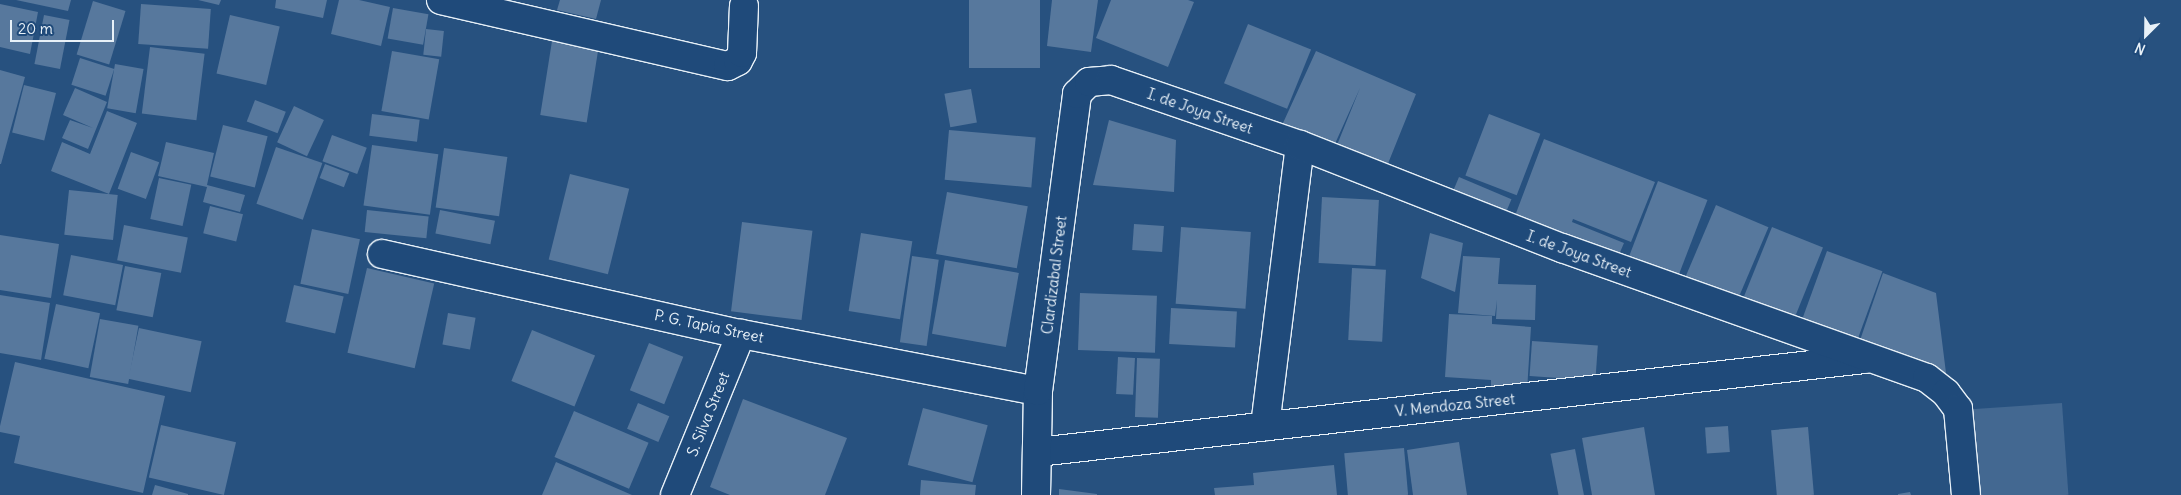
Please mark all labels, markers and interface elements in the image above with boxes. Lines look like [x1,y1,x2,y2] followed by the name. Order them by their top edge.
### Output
[12,10,116,42] scale bar
[2121,10,2171,60] north arrow
[18,19,53,38] text: 20 m
[2132,39,2148,59] text: N
[1145,85,1255,137] street label: I. de Joya Street
[1038,215,1070,335] street label: Clardizabal Street
[1524,227,1634,281] street label: I. de Joya Street
[653,306,765,346] street label: P. G. Tapia Street
[683,369,733,459] street label: S. Silva Street
[1394,390,1516,420] street label: V. Mendoza Street

